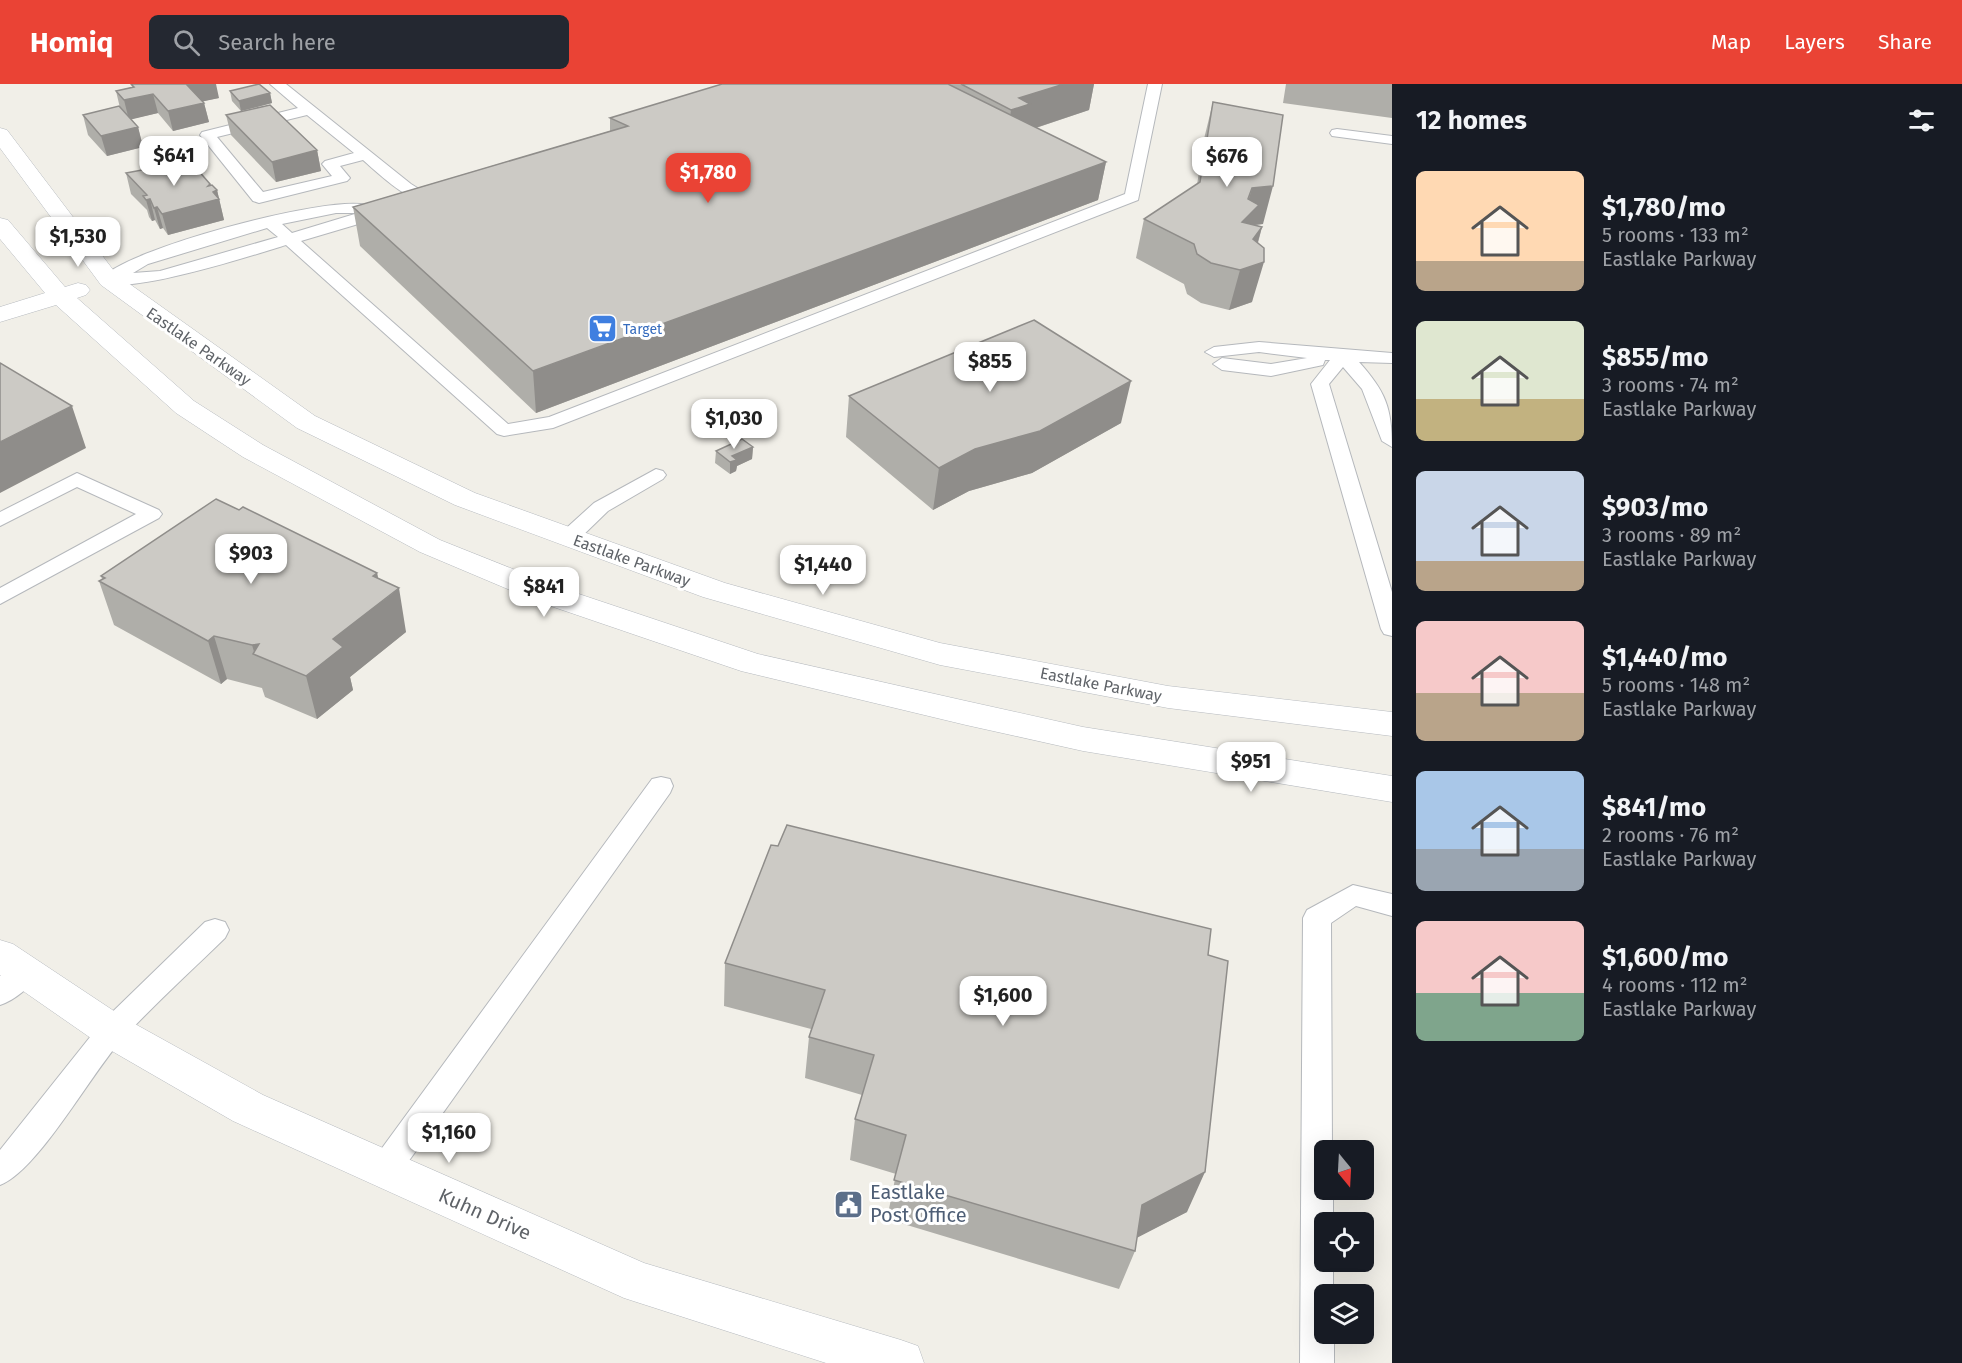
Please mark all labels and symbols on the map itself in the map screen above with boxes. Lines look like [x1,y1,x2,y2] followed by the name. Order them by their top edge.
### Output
[138,136,210,187] pin: $641
[1191,137,1263,188] pin: $676
[659,153,757,204] pin: $1,780
[29,217,127,268] pin: $1,530
[143,303,255,390] street label: Eastlake Parkway
[586,313,618,345] supermarket icon: Target
[623,321,663,338] place label: Target
[954,342,1026,393] pin: $855
[685,399,783,450] pin: $1,030
[571,530,693,591] street label: Eastlake Parkway
[215,534,287,585] pin: $903
[774,545,872,596] pin: $1,440
[508,567,580,618] pin: $841
[1039,663,1163,706] street label: Eastlake Parkway
[1215,742,1287,793] pin: $951
[954,976,1052,1027] pin: $1,600
[400,1113,498,1164] pin: $1,160
[1314,1140,1374,1200] north arrow
[870,1180,967,1227] place label: Eastlake Post Office
[435,1183,535,1245] street label: Kuhn Drive
[833,1188,865,1220] public building icon: Eastlake Post Office

